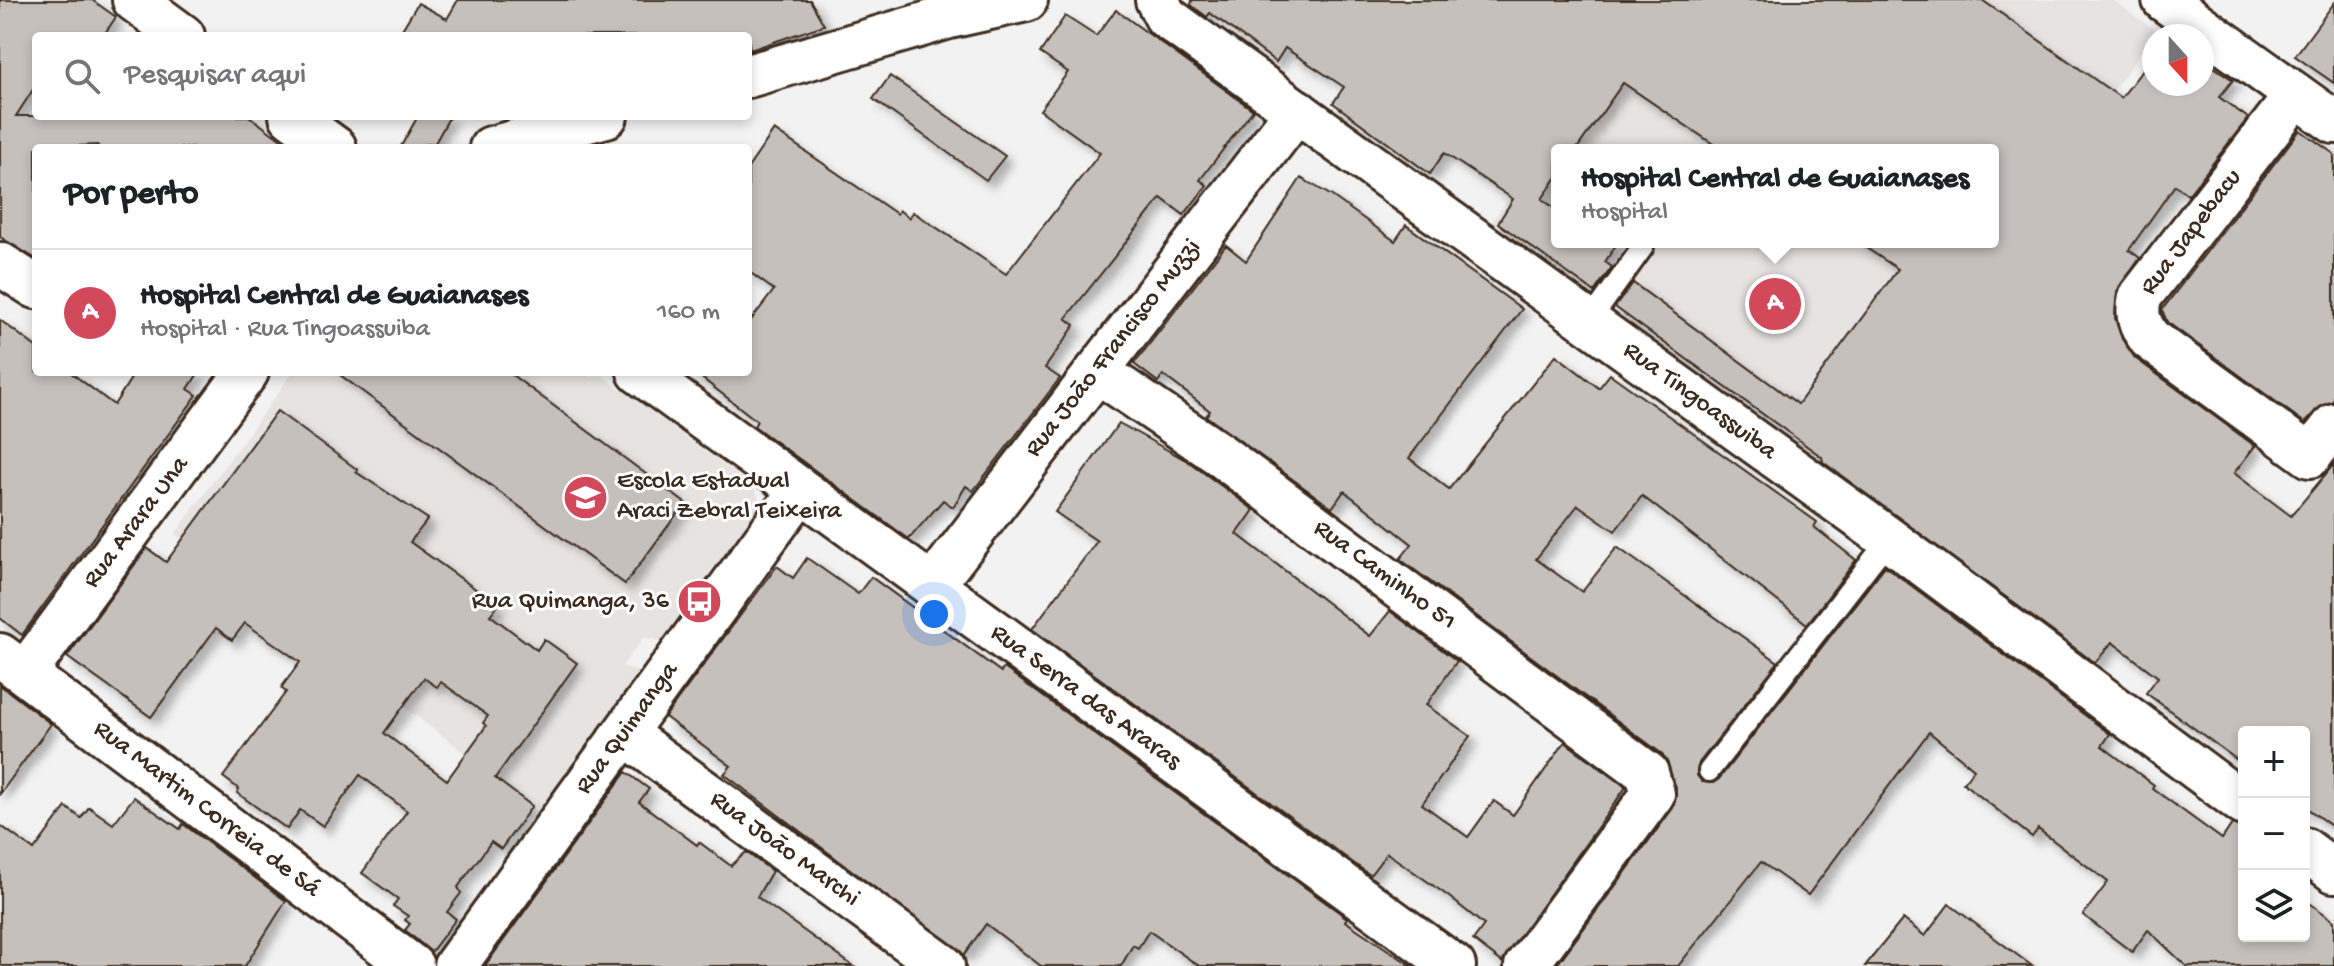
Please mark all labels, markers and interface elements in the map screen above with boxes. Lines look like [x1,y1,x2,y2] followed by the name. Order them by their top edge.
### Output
[2142,24,2214,96] north arrow
[32,32,752,120] search box
[60,54,104,98] icon: search
[124,59,306,94] text: Pesquisar aqui
[1551,144,1999,248] popup
[1581,163,1969,198] text: Hospital Central de Guaianases
[2134,164,2250,302] street label: Rua Japebacu
[64,176,198,216] text: Por perto
[1581,198,1668,229] text: Hospital
[1019,234,1209,464] street label: Rua João Francisco Muzzi
[1749,274,1801,334] pin: A
[140,280,528,315] text: Hospital Central de Guaianases
[82,298,98,329] text: A
[657,298,720,329] text: 160 m
[140,315,430,346] text: Hospital · Rua Tingoassuiba
[1616,336,1783,469] street label: Rua Tingoassuiba
[77,450,198,595] street label: Rua Arara Una
[617,467,843,528] place label: Escola Estadual Araci Zebral Teixeira
[562,473,610,521] school or university icon: Escola Estadual Araci Zebral Teixeira
[1306,514,1462,638] street label: Rua Caminho 51
[676,578,724,626] bus stop icon: Rua Quimanga, 36
[472,587,670,618] place label: Rua Quimanga, 36
[914,594,954,634] your location
[983,618,1188,779] street label: Rua Serra das Araras
[570,655,687,801] street label: Rua Quimanga
[86,715,327,906] street label: Rua Martim Correia de Sá
[2238,726,2310,942] map controls
[2238,726,2310,798] button: +
[703,785,865,915] street label: Rua João Marchi
[2238,798,2310,870] button: −
[2238,870,2310,942] button: layers

